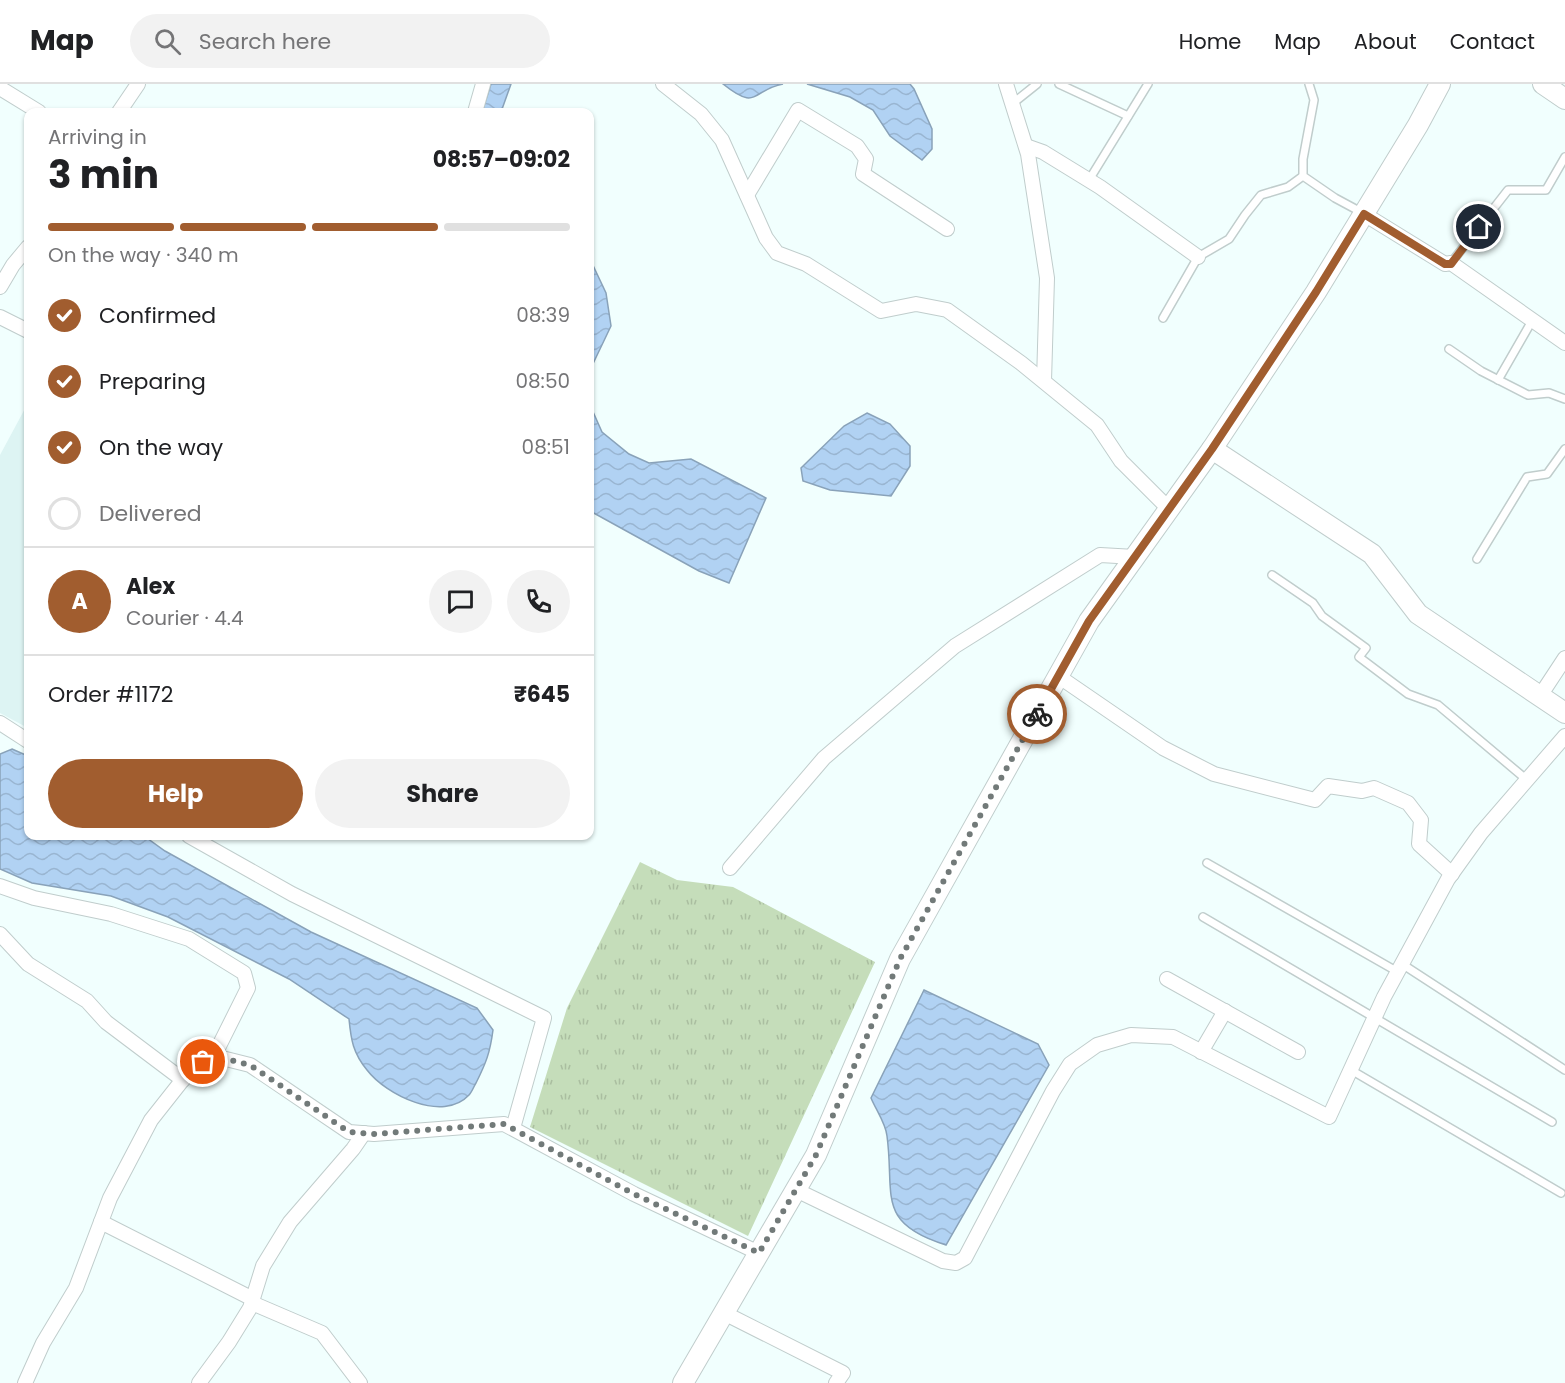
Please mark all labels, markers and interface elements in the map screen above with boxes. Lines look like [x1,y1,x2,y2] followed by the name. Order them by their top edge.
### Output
[130,14,550,68] search box
[30,21,94,60] text: Map
[151,25,184,58] icon: search
[199,26,331,57] text: Search here
[1179,27,1241,56] text: Home
[1274,27,1321,56] text: Map
[1354,27,1417,56] text: About
[1450,27,1535,56] text: Contact
[48,123,147,151] text: Arriving in
[433,144,570,175] text: 08:57–09:02
[48,147,159,202] text: 3 min
[1453,201,1504,252] pin
[1462,210,1495,243] icon: home
[48,241,239,269] text: On the way · 340 m
[48,299,81,332] icon: check
[99,300,216,331] text: Confirmed
[516,301,570,329] text: 08:39
[48,365,81,398] icon: check
[99,366,206,397] text: Preparing
[515,367,570,395] text: 08:50
[48,431,81,464] icon: check
[99,432,223,463] text: On the way
[522,433,570,461] text: 08:51
[99,498,202,529] text: Delivered
[429,570,492,633] button: chat
[507,570,570,633] button: phone
[126,571,175,602] text: Alex
[71,586,88,617] text: A
[126,604,244,632] text: Courier · 4.4
[48,679,173,710] text: Order #1172
[514,679,570,710] text: ₹645
[1007,684,1067,744] courier
[1021,698,1054,731] icon: bike
[48,759,303,828] button: Help
[315,759,570,828] button: Share
[177,1036,228,1087] pin
[186,1045,219,1078] icon: bag

